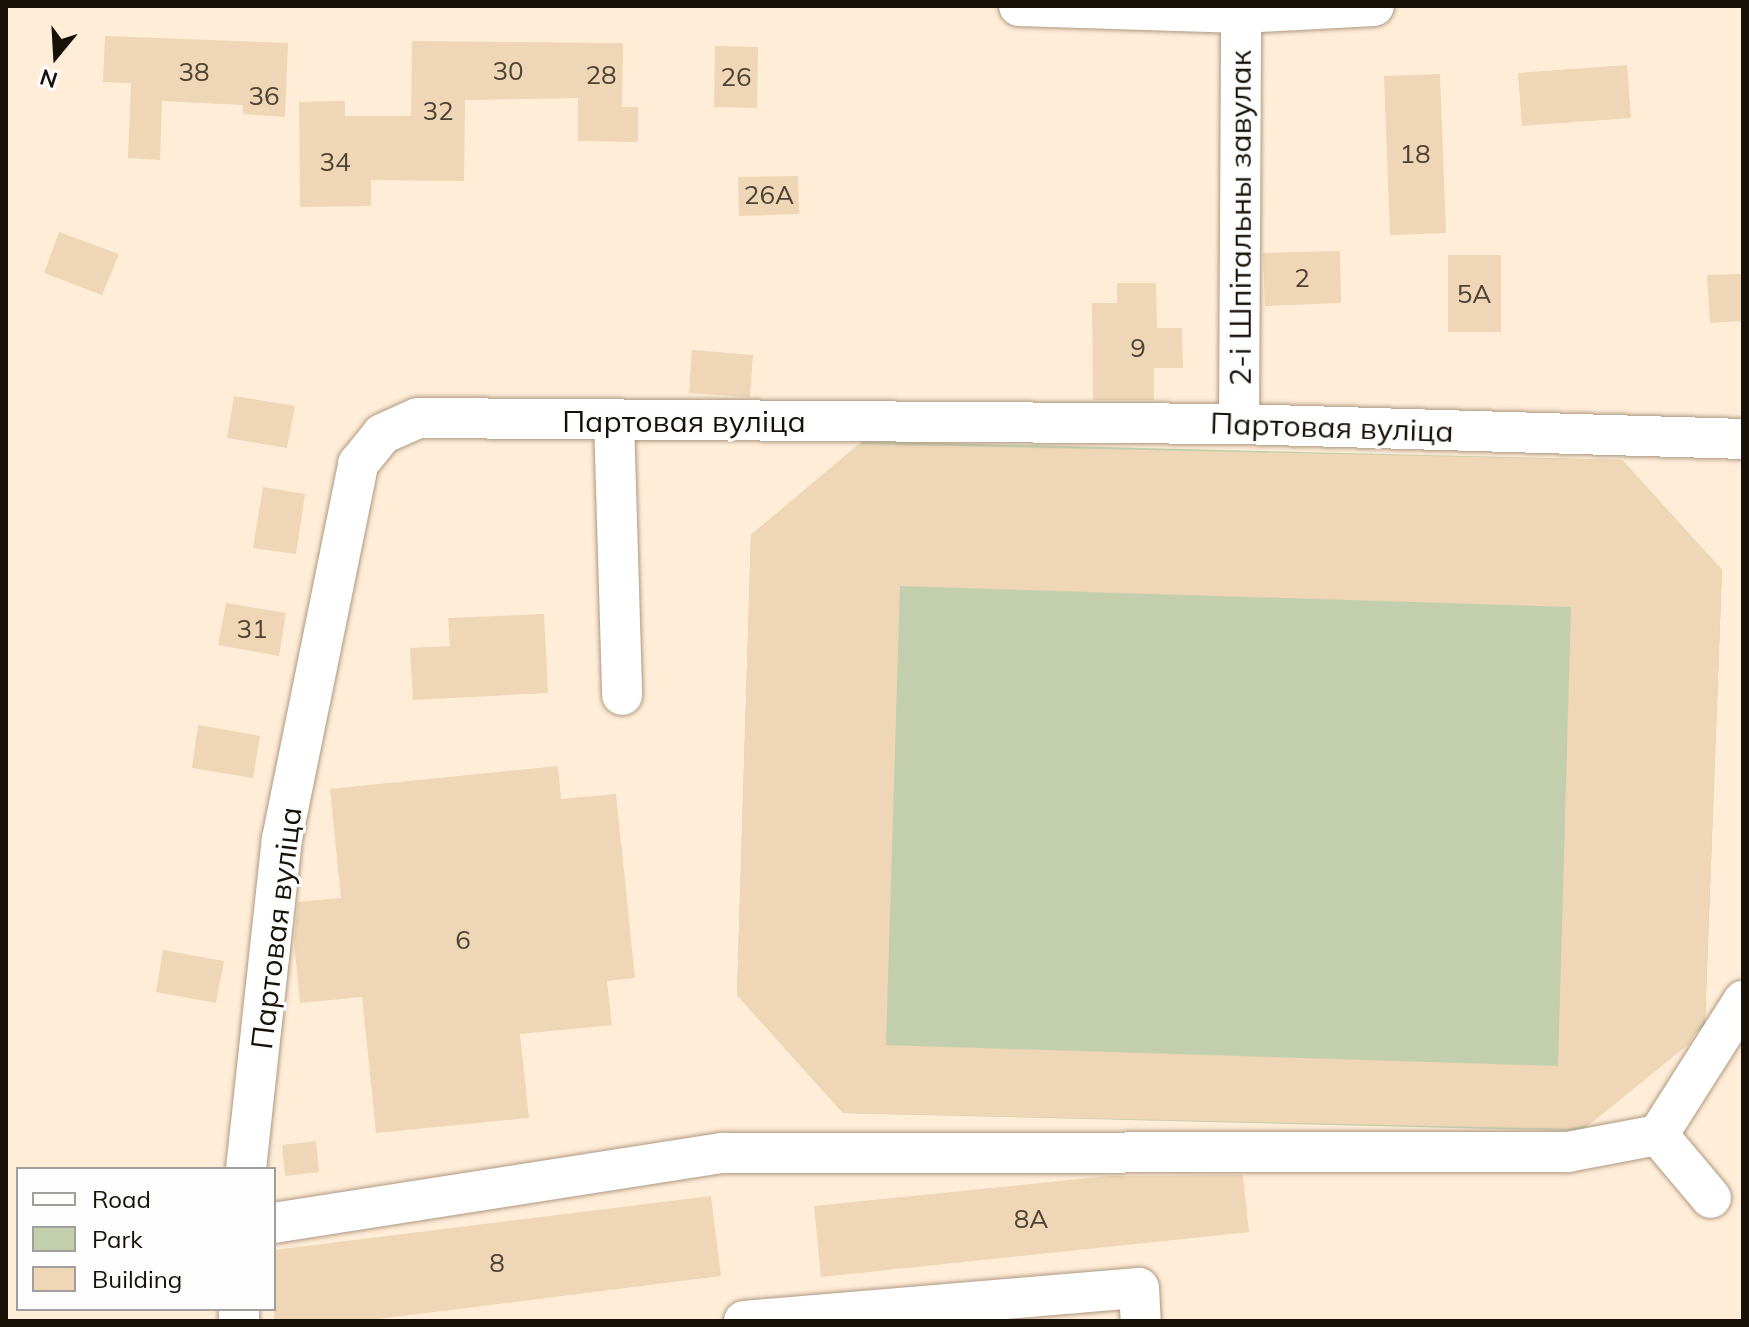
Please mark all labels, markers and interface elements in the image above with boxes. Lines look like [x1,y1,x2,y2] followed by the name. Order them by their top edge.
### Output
[16,16,96,96] north arrow
[1222,50,1258,386] street label: 2-і Шпітальны завулак
[492,55,524,87] house number: 30
[178,56,210,88] house number: 38
[585,59,617,91] house number: 28
[720,61,752,93] house number: 26
[36,63,61,95] text: N
[248,80,280,112] house number: 36
[422,95,454,127] house number: 32
[1399,138,1431,170] house number: 18
[319,146,351,178] house number: 34
[744,179,794,211] house number: 26А
[1294,262,1310,294] house number: 2
[1457,278,1491,310] house number: 5А
[1130,332,1146,364] house number: 9
[562,403,806,439] street label: Партовая вуліца
[1210,405,1454,449] street label: Партовая вуліца
[236,613,268,645] house number: 31
[243,805,309,1051] street label: Партовая вуліца
[455,924,471,956] house number: 6
[16,1167,276,1311] legend
[92,1184,151,1214] text: Road
[1014,1203,1048,1235] house number: 8А
[92,1224,143,1254] text: Park
[489,1247,505,1279] house number: 8
[92,1264,182,1294] text: Building

